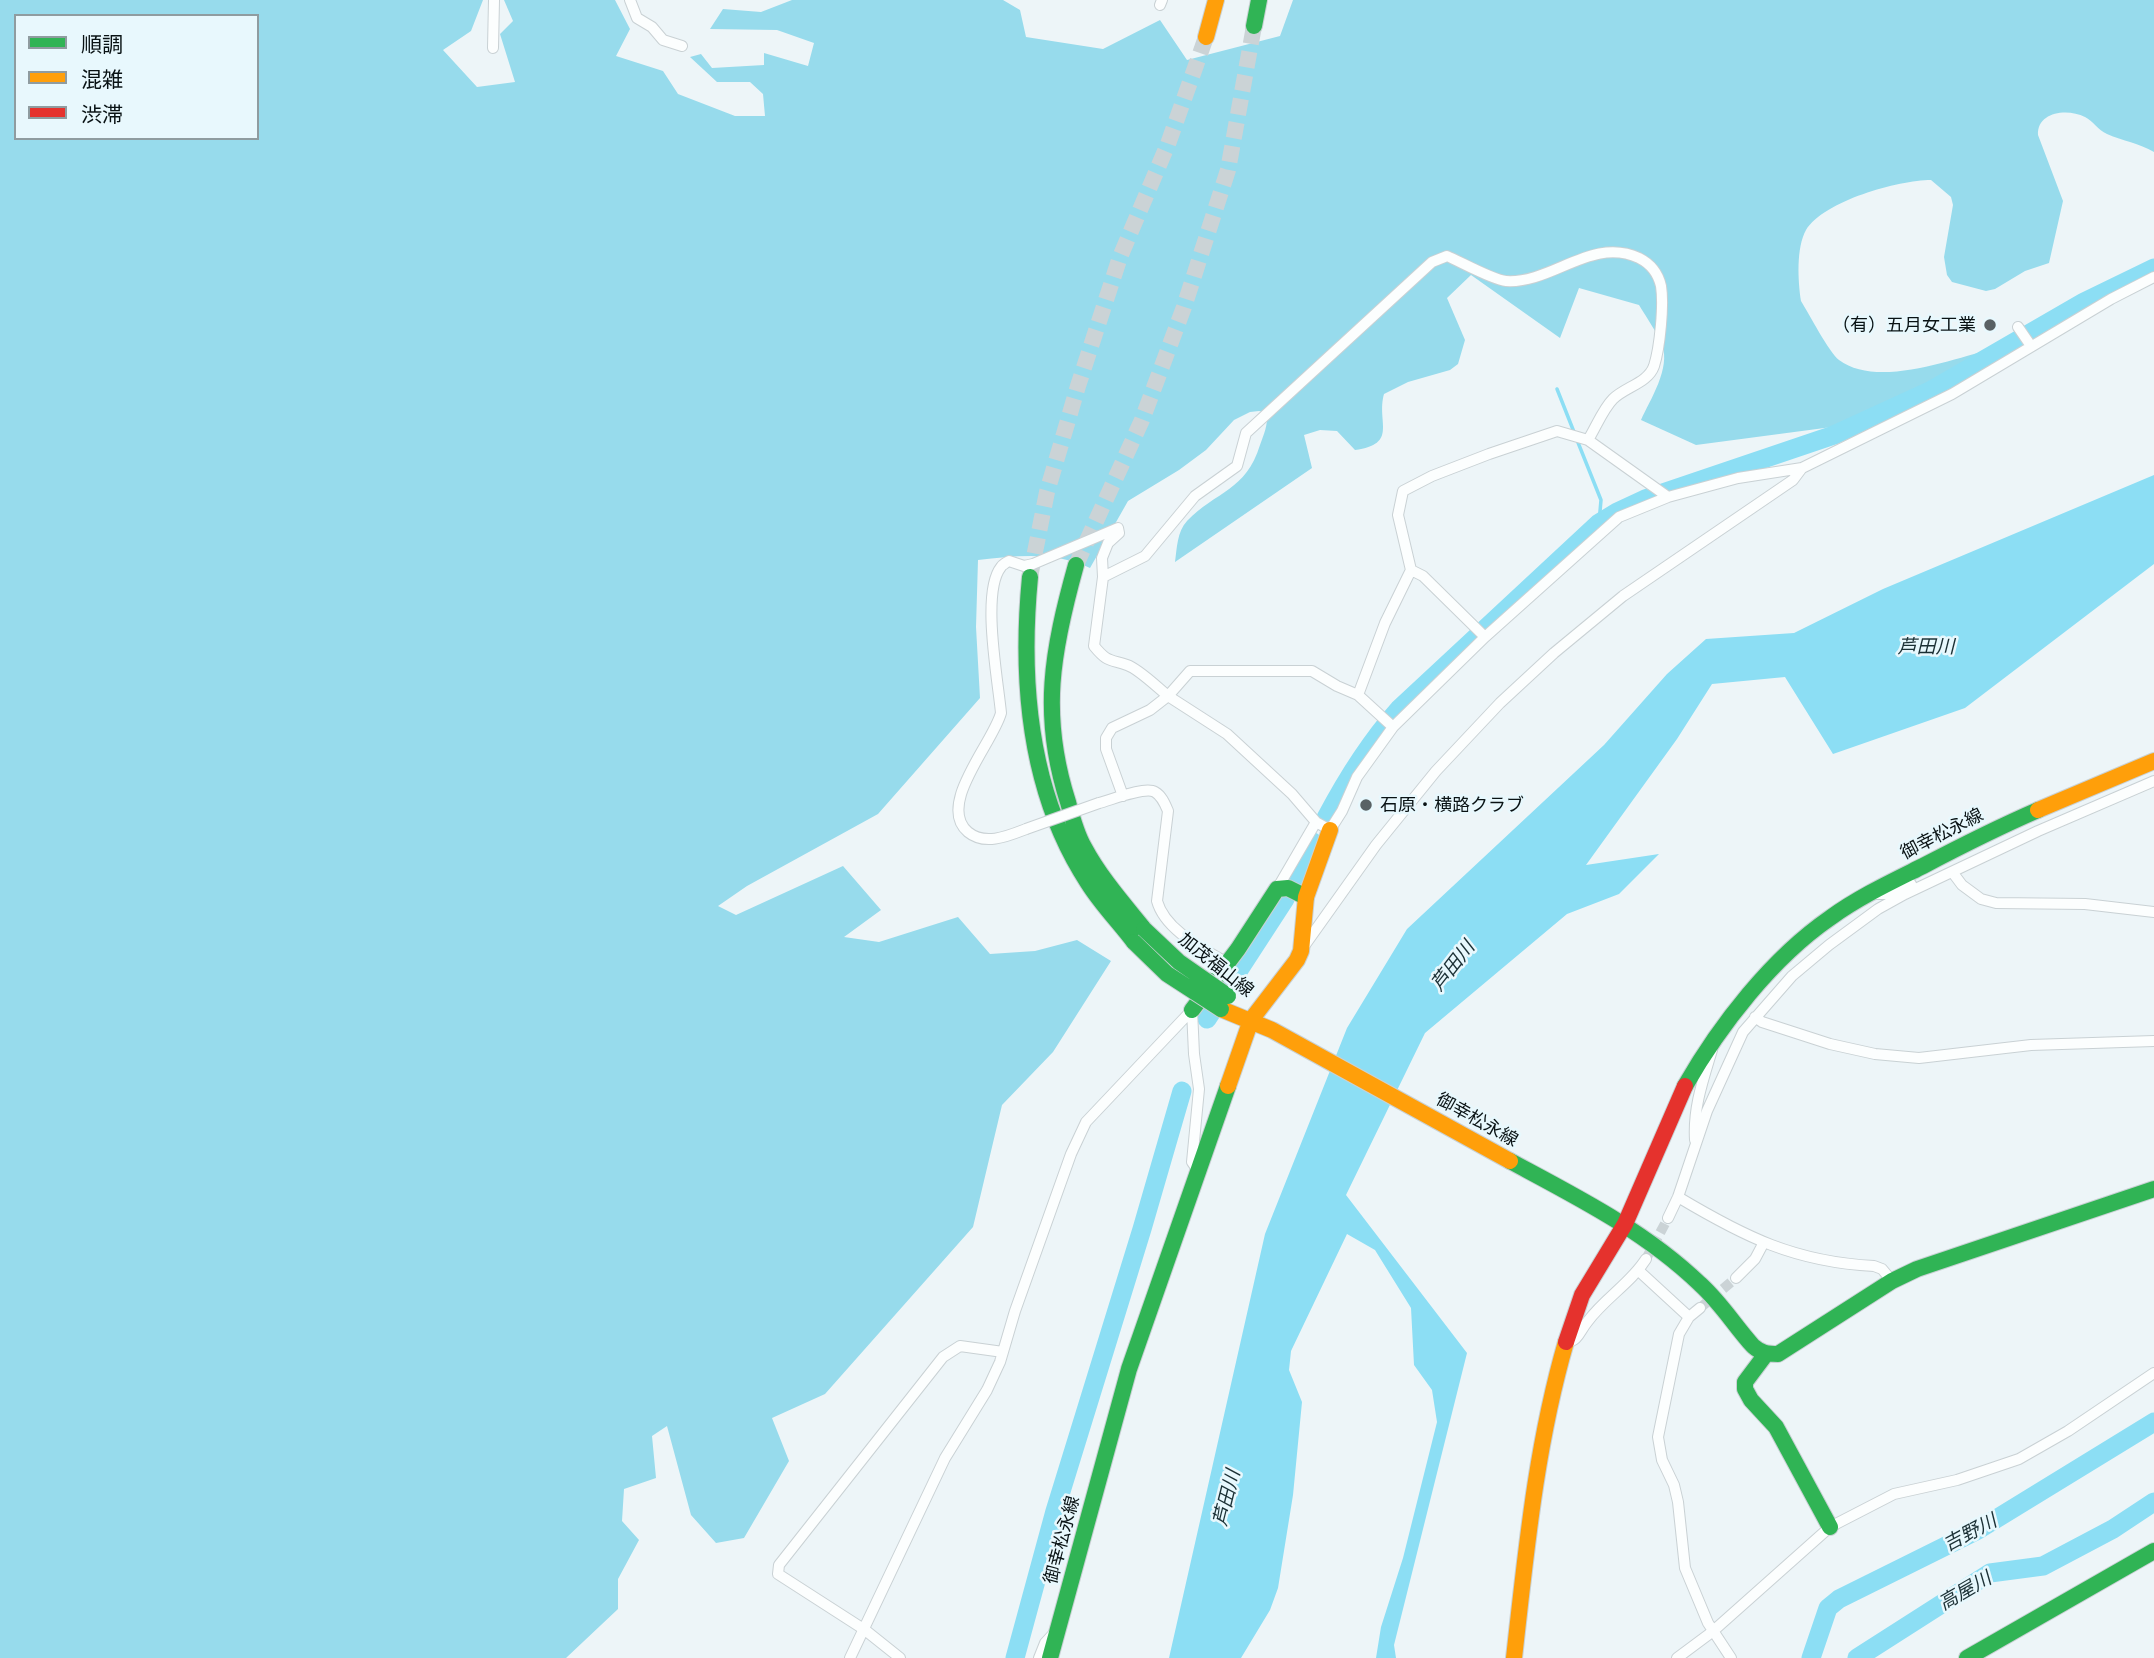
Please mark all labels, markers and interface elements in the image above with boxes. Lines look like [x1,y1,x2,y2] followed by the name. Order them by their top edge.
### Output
[14,14,259,140] legend
[81,29,123,57] text: 順調
[81,64,123,92] text: 混雑
[81,99,123,127] text: 渋滞
[1832,314,1976,336] place label: （有）五月女工業
[1982,317,1998,333] marker: （有）五月女工業
[1898,636,1954,658] water label: 芦田川
[1380,794,1524,816] place label: 石原・横路クラブ
[1358,797,1374,813] marker: 石原・横路クラブ
[1897,804,1987,864] street label: 御幸松永線
[1174,928,1258,1002] street label: 加茂福山線
[1426,937,1480,995] water label: 芦田川
[1432,1089,1522,1151] street label: 御幸松永線
[1209,1468,1245,1528] water label: 芦田川
[1040,1494,1084,1586] street label: 御幸松永線
[1939,1510,2001,1556] water label: 吉野川
[1935,1567,1995,1615] water label: 高屋川

